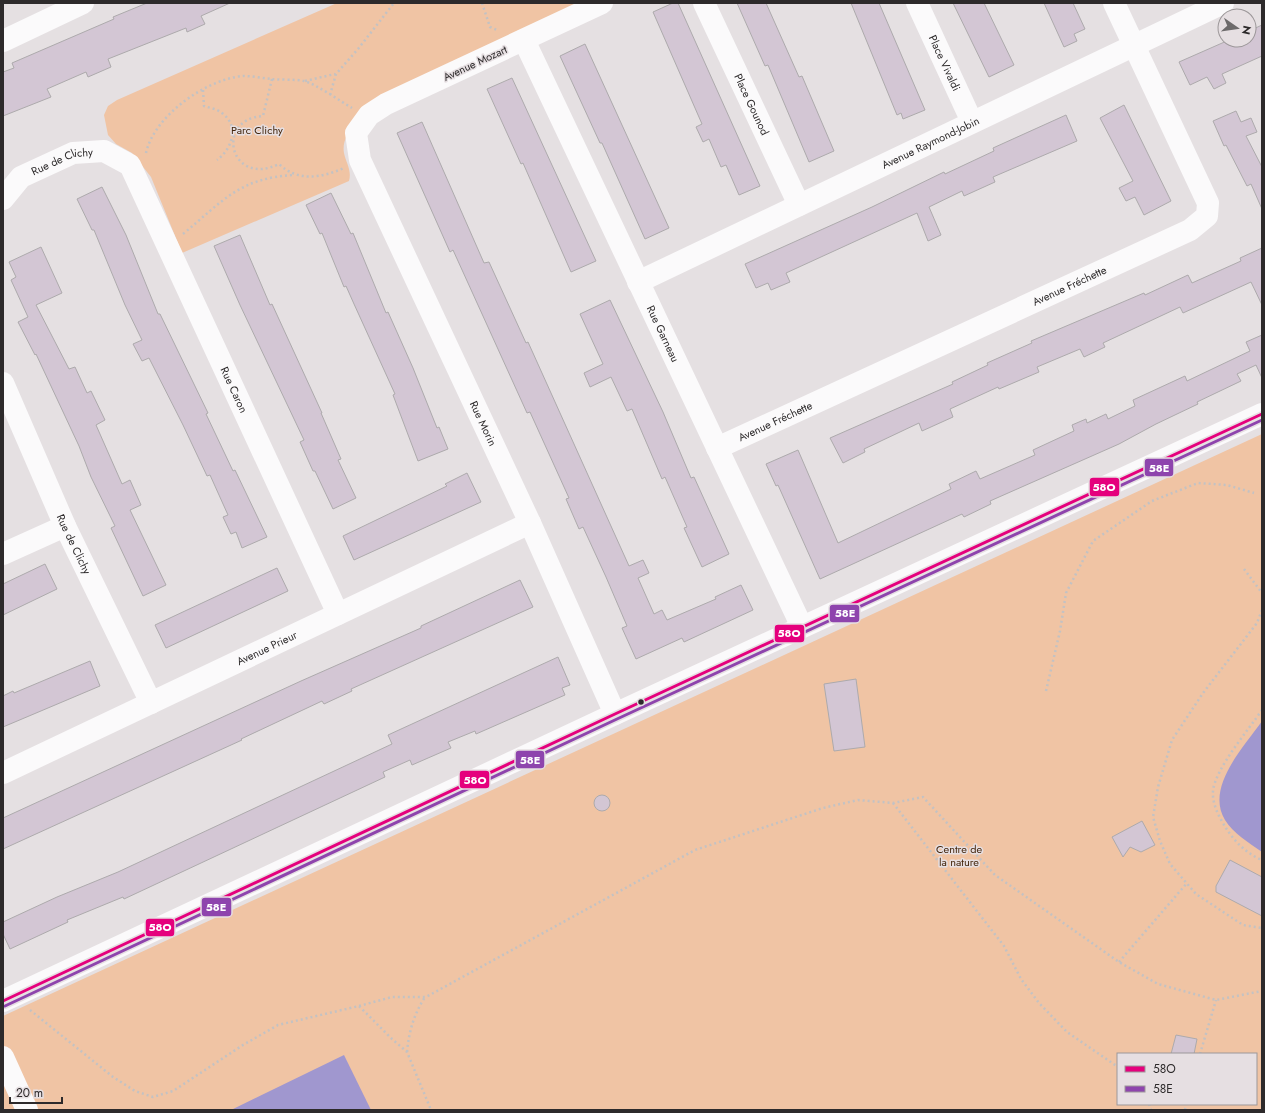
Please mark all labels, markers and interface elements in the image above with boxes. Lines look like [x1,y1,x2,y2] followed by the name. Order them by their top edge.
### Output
[1217,8,1257,48] north arrow
[1238,24,1256,36] text: N
[925,32,965,94] street label: Place Vivaldi
[440,41,510,85] street label: Avenue Mozart
[730,71,773,138] street label: Place Gounod
[879,112,982,173] street label: Avenue Raymond-Jobin
[231,122,283,138] park label: Parc Clichy
[29,144,93,179] street label: Rue de Clichy
[1030,261,1109,310] street label: Avenue Fréchette
[643,303,683,365] street label: Rue Garneau
[217,364,252,415] street label: Rue Caron
[736,397,815,445] street label: Avenue Fréchette
[466,398,501,449] street label: Rue Morin
[1144,458,1174,477] line badge: 58E
[1149,460,1169,476] text: 58E
[1089,477,1120,497] line badge: 58O
[1092,479,1116,495] text: 58O
[53,511,95,577] street label: Rue de Clichy
[829,604,860,623] line badge: 58E
[835,605,855,621] text: 58E
[774,624,805,643] line badge: 58O
[777,625,801,641] text: 58O
[234,627,300,669] street label: Avenue Prieur
[636,697,646,707] unlabelled marker
[515,750,545,769] line badge: 58E
[520,752,540,768] text: 58E
[459,770,490,789] line badge: 58O
[463,772,487,788] text: 58O
[936,841,982,870] park label: Centre de la nature
[201,897,232,917] line badge: 58E
[206,899,226,915] text: 58E
[145,918,175,937] line badge: 58O
[148,919,172,935] text: 58O
[1117,1053,1257,1105] legend
[1153,1060,1176,1078] text: 58O
[10,1079,62,1105] scale bar
[1153,1080,1173,1098] text: 58E
[16,1084,43,1102] text: 20 m

